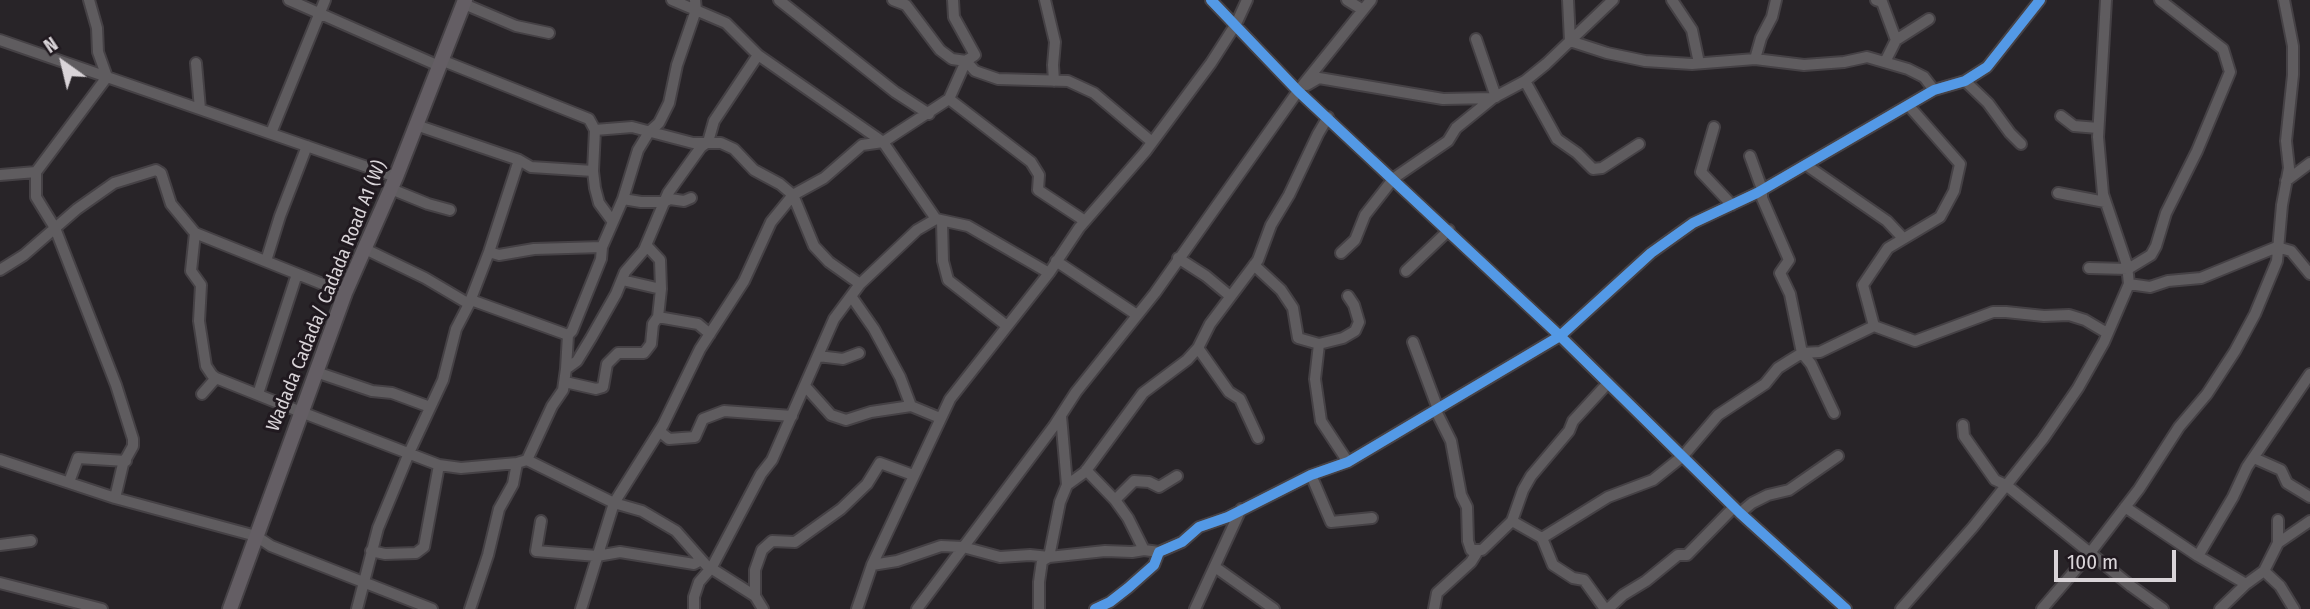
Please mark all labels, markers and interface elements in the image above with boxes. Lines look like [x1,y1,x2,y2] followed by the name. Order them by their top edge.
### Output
[28,28,98,98] north arrow
[40,32,62,58] text: N
[262,157,392,435] street label: Wadada Cadada/ Cadada Road A1 (W)
[2058,536,2180,580] scale bar
[2067,549,2118,575] text: 100 m

